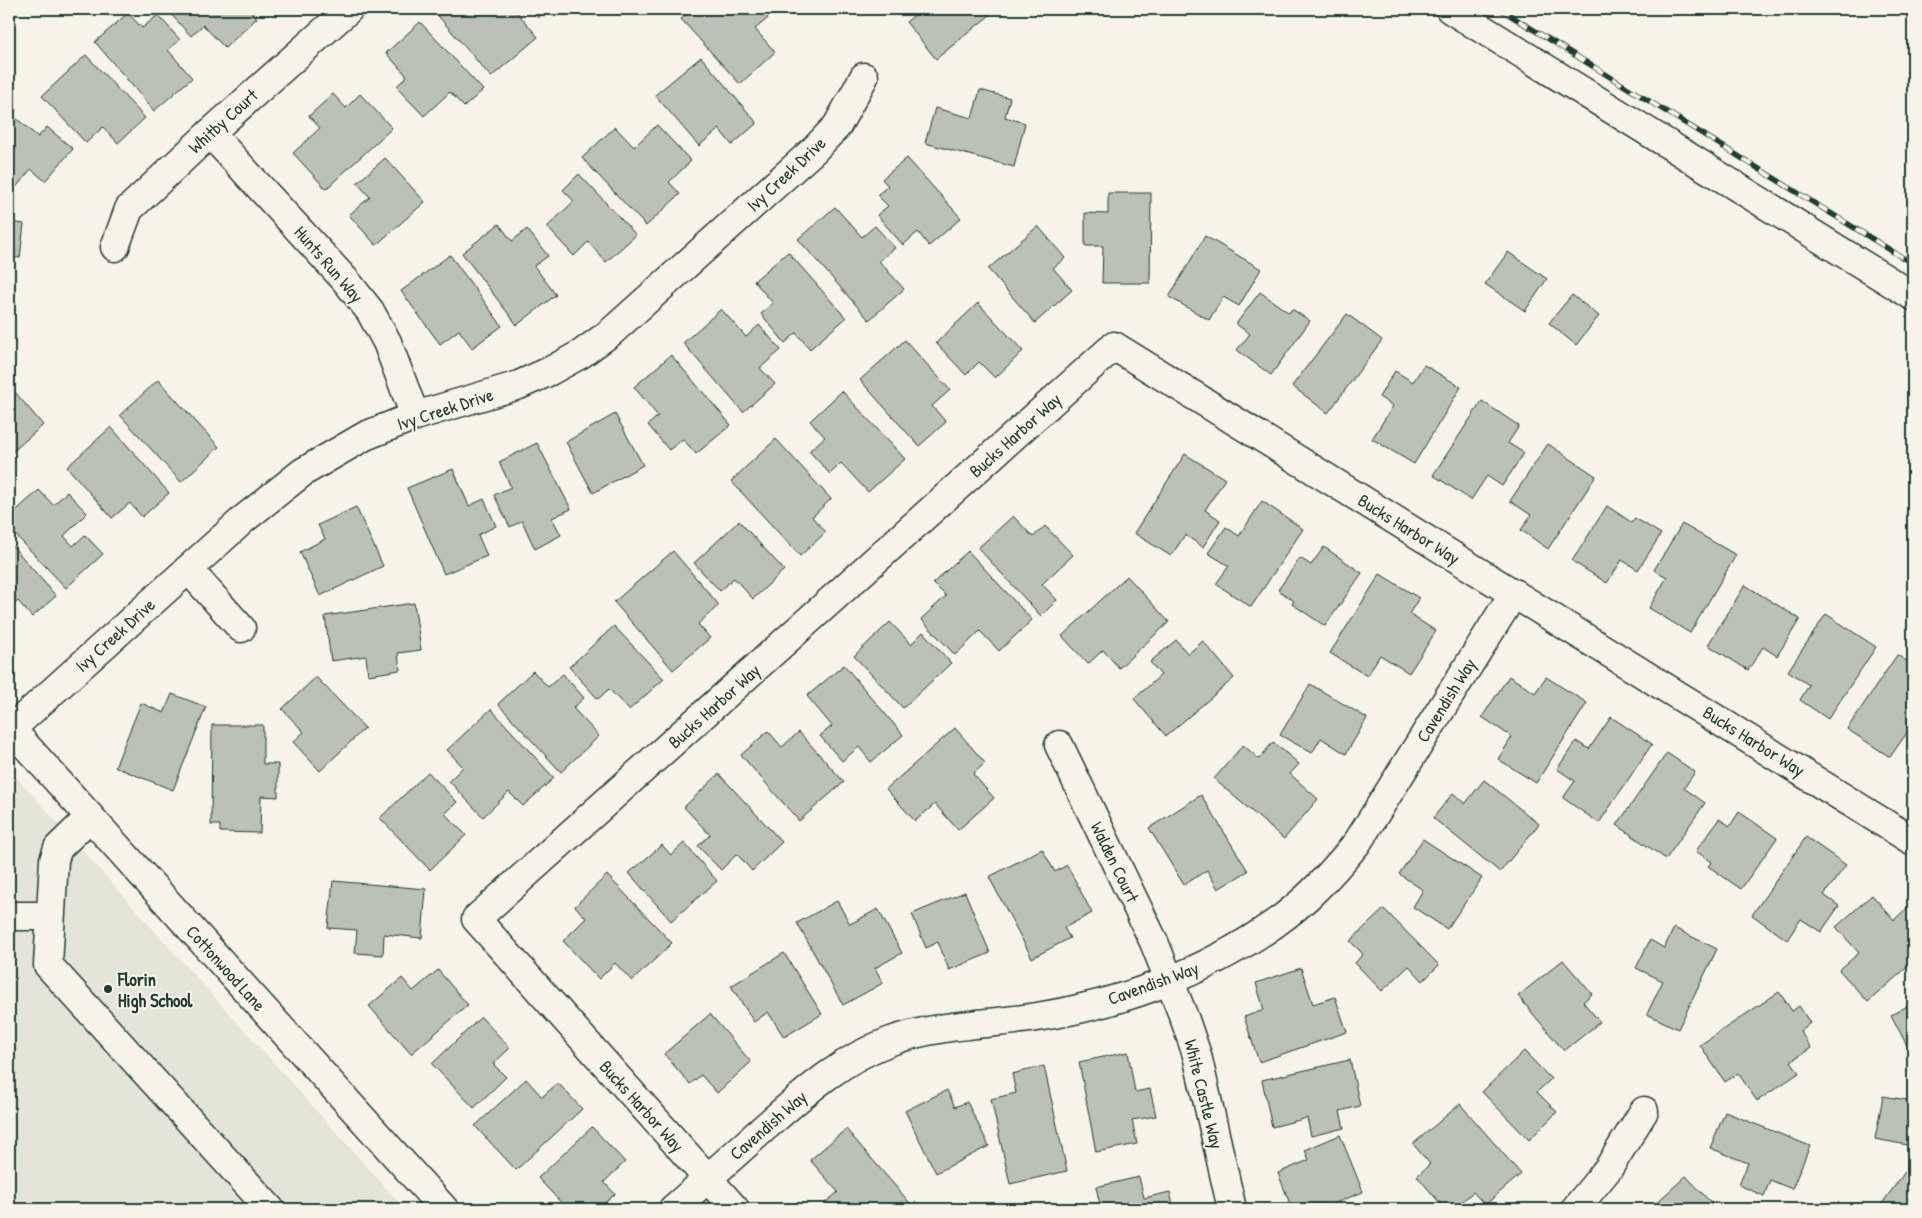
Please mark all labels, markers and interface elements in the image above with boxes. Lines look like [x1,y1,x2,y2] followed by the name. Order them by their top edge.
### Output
[183,83,264,159] street label: Whitby Court
[741,131,831,217] street label: Ivy Creek Drive
[289,220,370,308] street label: Hunts Run Way
[394,382,496,436] street label: Ivy Creek Drive
[964,387,1067,483] street label: Bucks Harbor Way
[1353,488,1465,570] street label: Bucks Harbor Way
[70,592,160,678] street label: Ivy Creek Drive
[1410,653,1482,747] street label: Cavendish Way
[663,658,766,754] street label: Bucks Harbor Way
[1698,700,1810,782] street label: Bucks Harbor Way
[1085,817,1146,907] street label: Walden Court
[181,920,271,1016] street label: Cottonwood Lane
[1104,955,1202,1011] street label: Cavendish Way
[117,967,193,1014] place label: Florin High School
[102,983,114,995] marker: Florin High School
[1178,1037,1230,1152] street label: White Castle Way
[594,1055,690,1158] street label: Bucks Harbor Way
[724,1084,812,1166] street label: Cavendish Way

